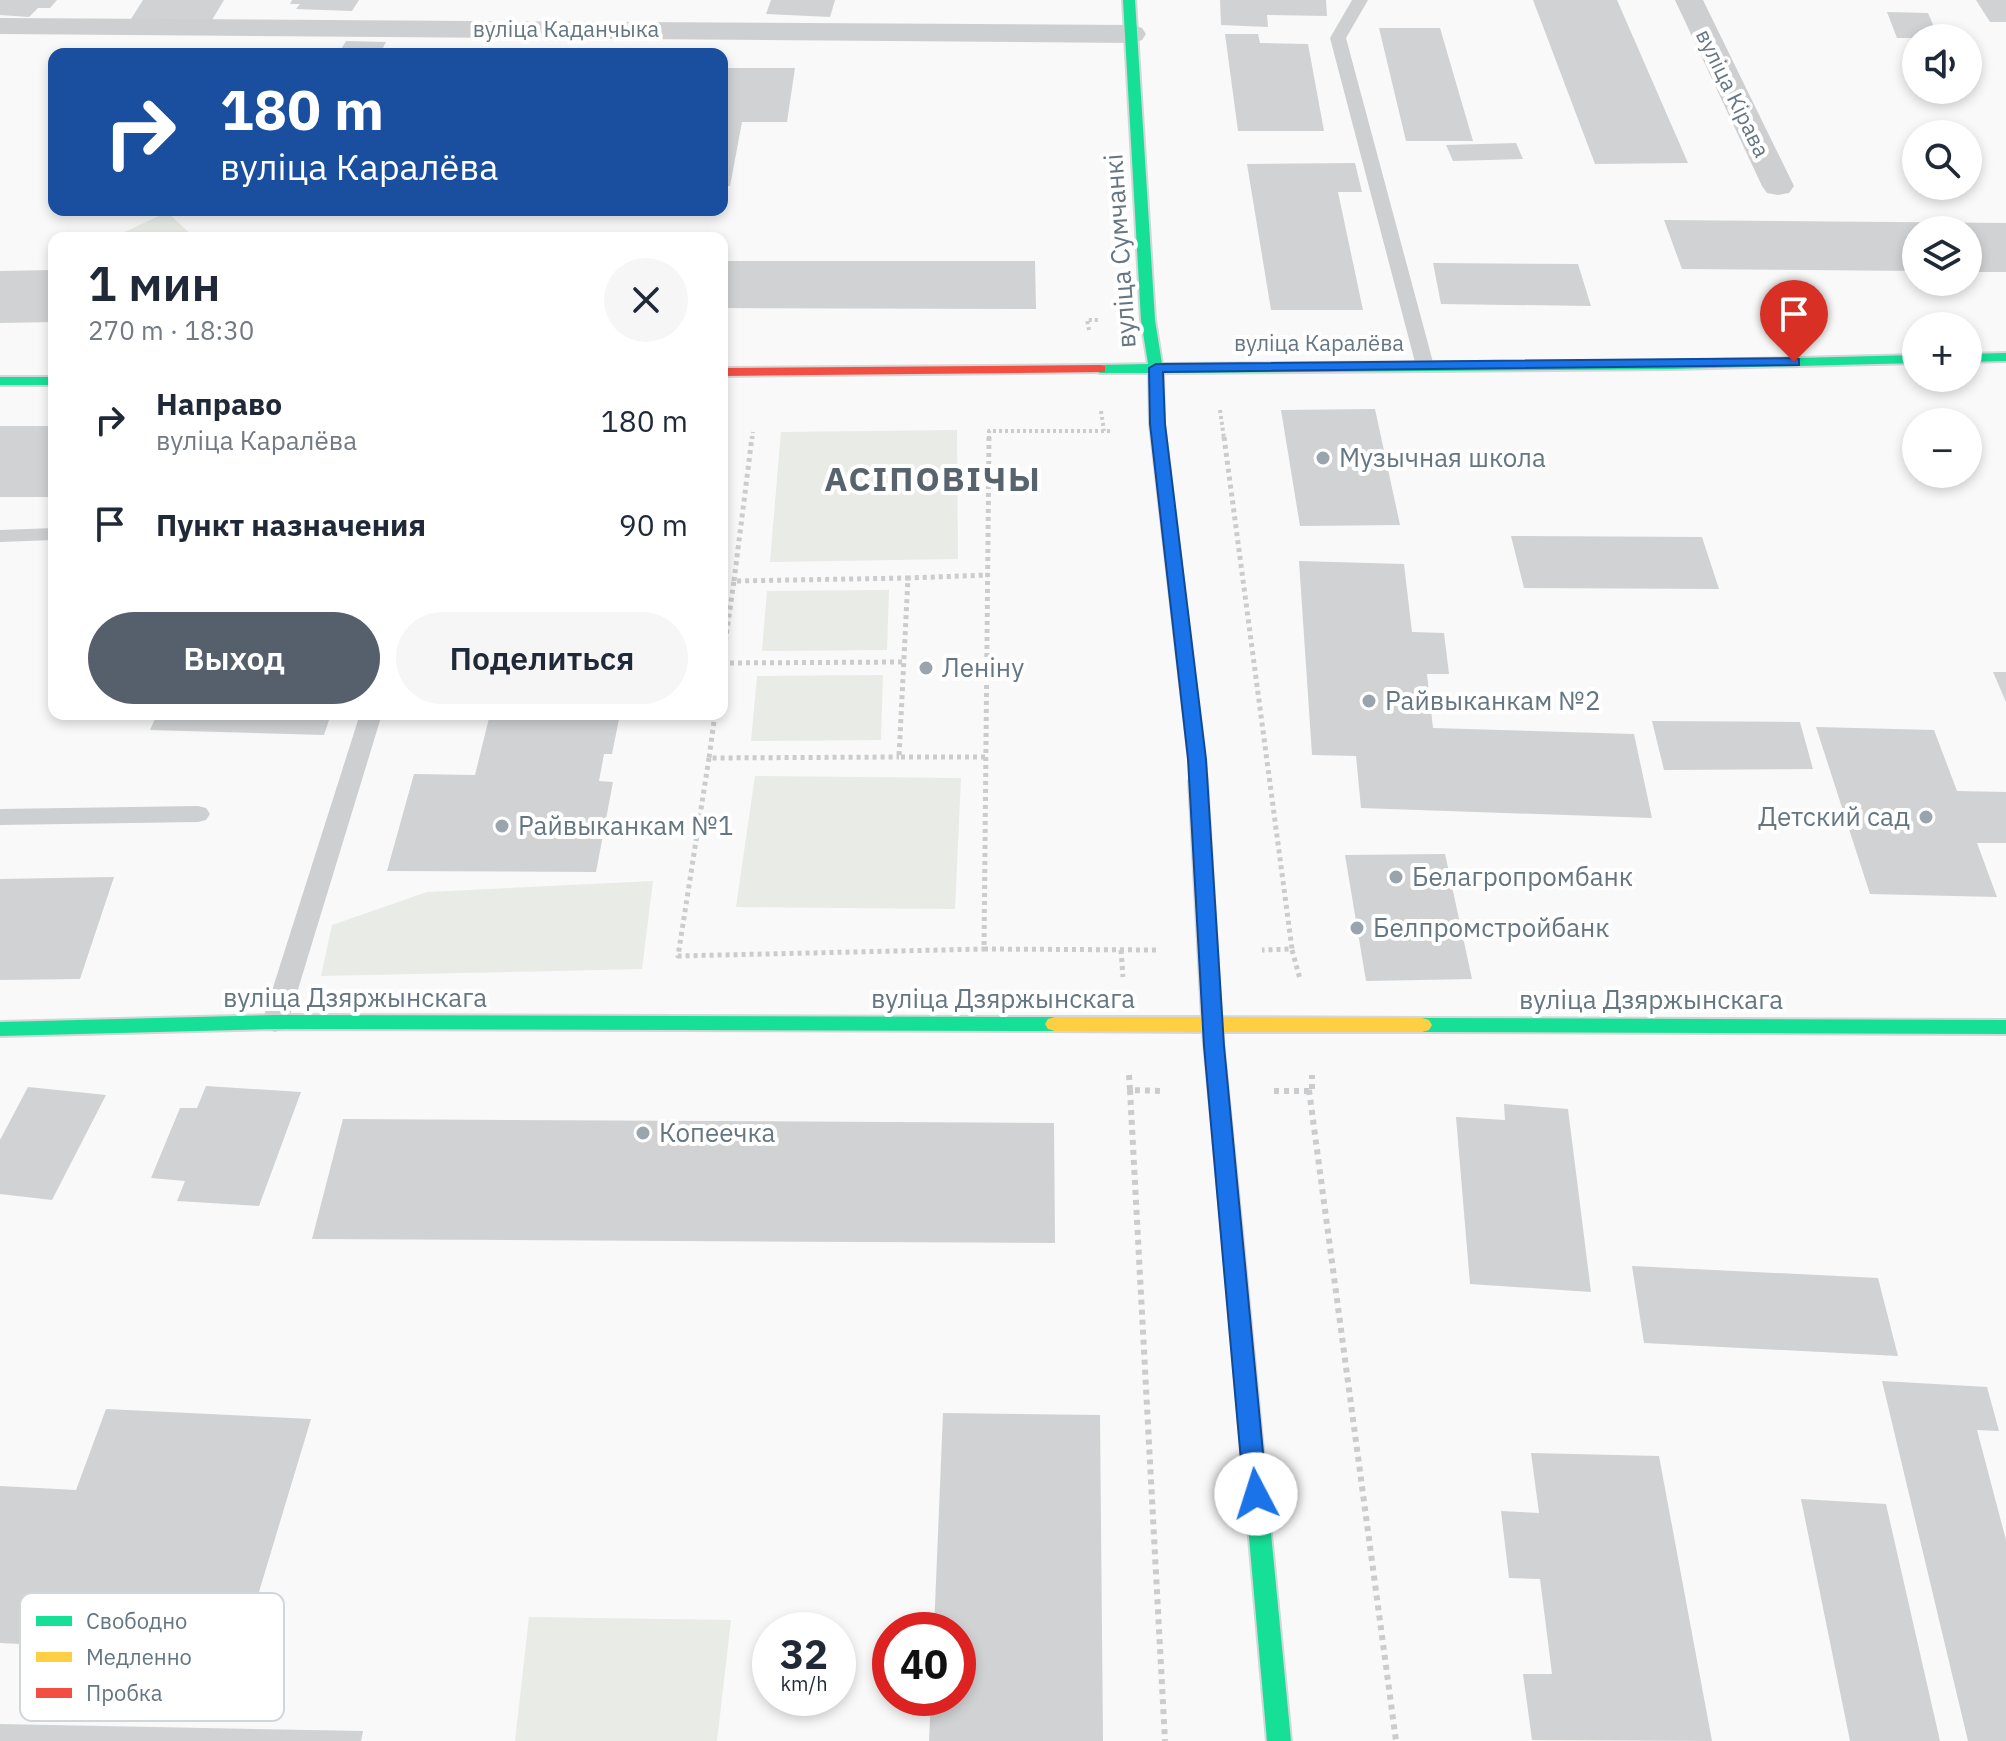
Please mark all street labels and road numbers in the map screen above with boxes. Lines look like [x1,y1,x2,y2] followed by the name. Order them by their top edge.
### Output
[473,14,660,43] street label: вуліца Каданчыка
[1690,24,1777,162] street label: вуліца Кірава
[1095,153,1143,349] street label: вуліца Сумчанкі
[1234,328,1404,357] street label: вуліца Каралёва
[223,980,487,1014] street label: вуліца Дзяржынскага
[871,981,1135,1015] street label: вуліца Дзяржынскага
[1519,982,1783,1016] street label: вуліца Дзяржынскага

